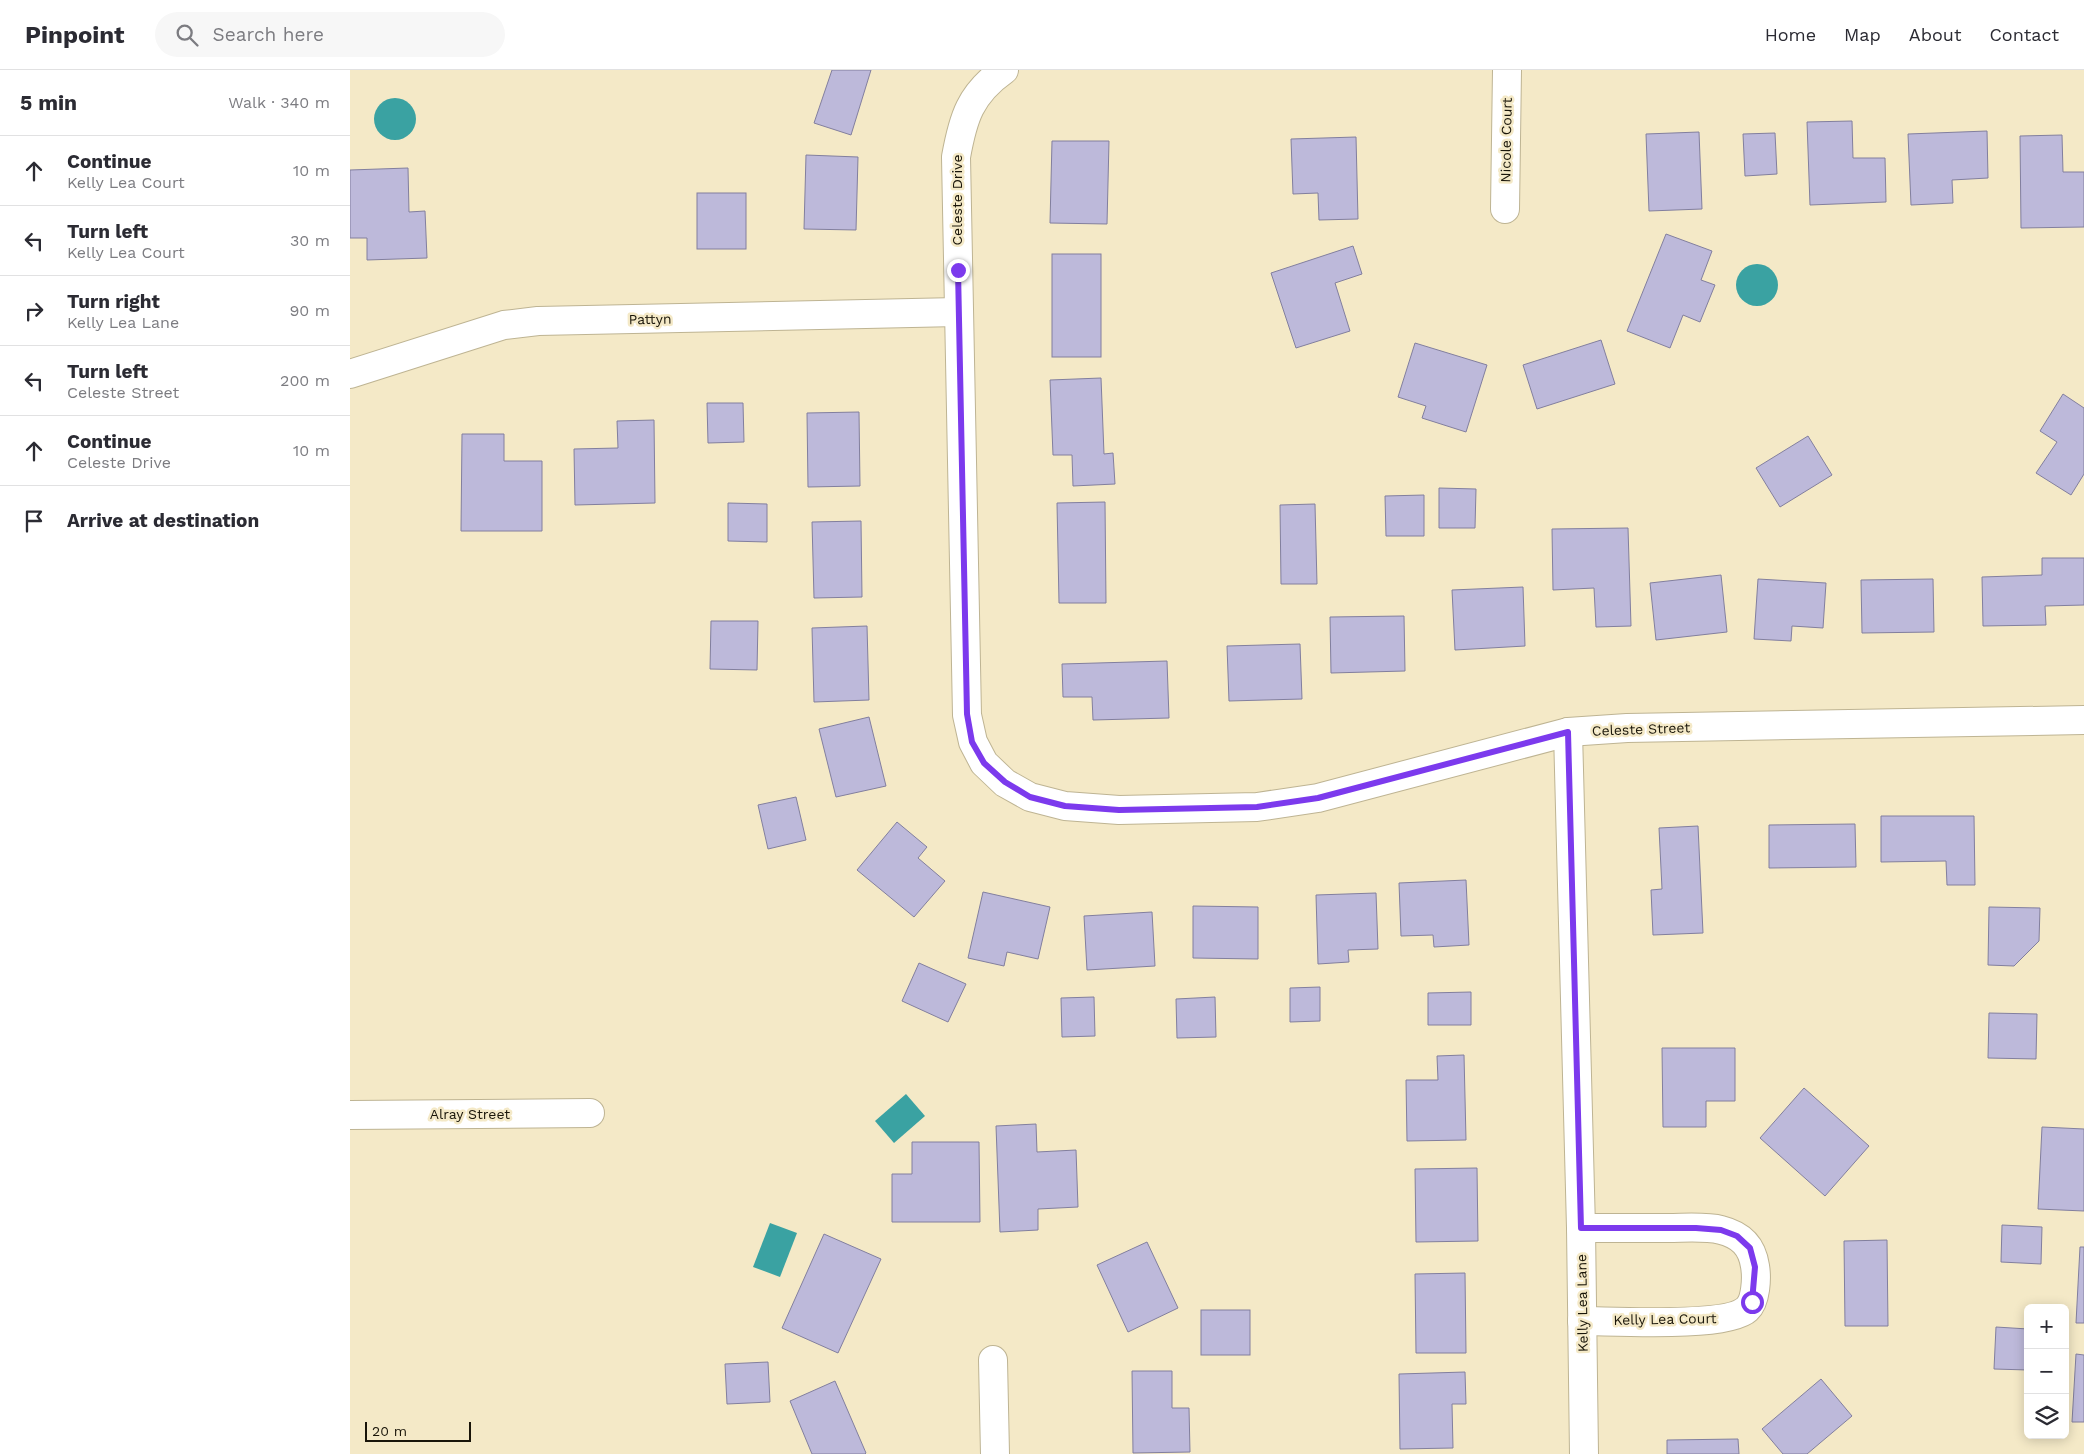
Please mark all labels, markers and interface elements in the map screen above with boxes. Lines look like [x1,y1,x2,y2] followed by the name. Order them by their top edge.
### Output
[155,12,505,57] search box
[25,21,125,49] text: Pinpoint
[173,21,201,49] icon: search
[213,23,324,46] text: Search here
[1765,24,1816,45] text: Home
[1844,24,1881,45] text: Map
[1909,24,1961,45] text: About
[1989,24,2059,45] text: Contact
[20,90,77,115] text: 5 min
[228,93,330,112] text: Walk · 340 m
[1497,97,1515,183] street label: Nicole Court
[67,150,151,173] text: Continue
[949,155,965,245] street label: Celeste Drive
[20,157,48,185] icon: ahead
[293,161,330,180] text: 10 m
[67,173,185,192] text: Kelly Lea Court
[67,220,148,243] text: Turn left
[20,227,48,255] icon: left
[290,231,330,250] text: 30 m
[67,243,185,262] text: Kelly Lea Court
[947,259,970,282] route end
[67,290,160,313] text: Turn right
[20,297,48,325] icon: right
[289,301,330,320] text: 90 m
[628,311,672,327] street label: Pattyn
[67,313,179,332] text: Kelly Lea Lane
[67,360,148,383] text: Turn left
[20,367,48,395] icon: left
[280,371,330,390] text: 200 m
[67,383,179,402] text: Celeste Street
[67,430,151,453] text: Continue
[20,437,48,465] icon: ahead
[293,441,330,460] text: 10 m
[67,453,171,472] text: Celeste Drive
[20,507,48,535] icon: arrive
[67,509,259,532] text: Arrive at destination
[1592,719,1691,739] street label: Celeste Street
[430,1106,510,1122] street label: Alray Street
[1573,1254,1591,1352] street label: Kelly Lea Lane
[1741,1291,1764,1314] route start
[2024,1304,2069,1439] map controls
[2024,1304,2069,1349] button: +
[1613,1310,1717,1328] street label: Kelly Lea Court
[2024,1349,2069,1394] button: −
[2024,1394,2069,1439] button: layers
[365,1419,471,1442] scale bar
[372,1423,407,1439] text: 20 m

